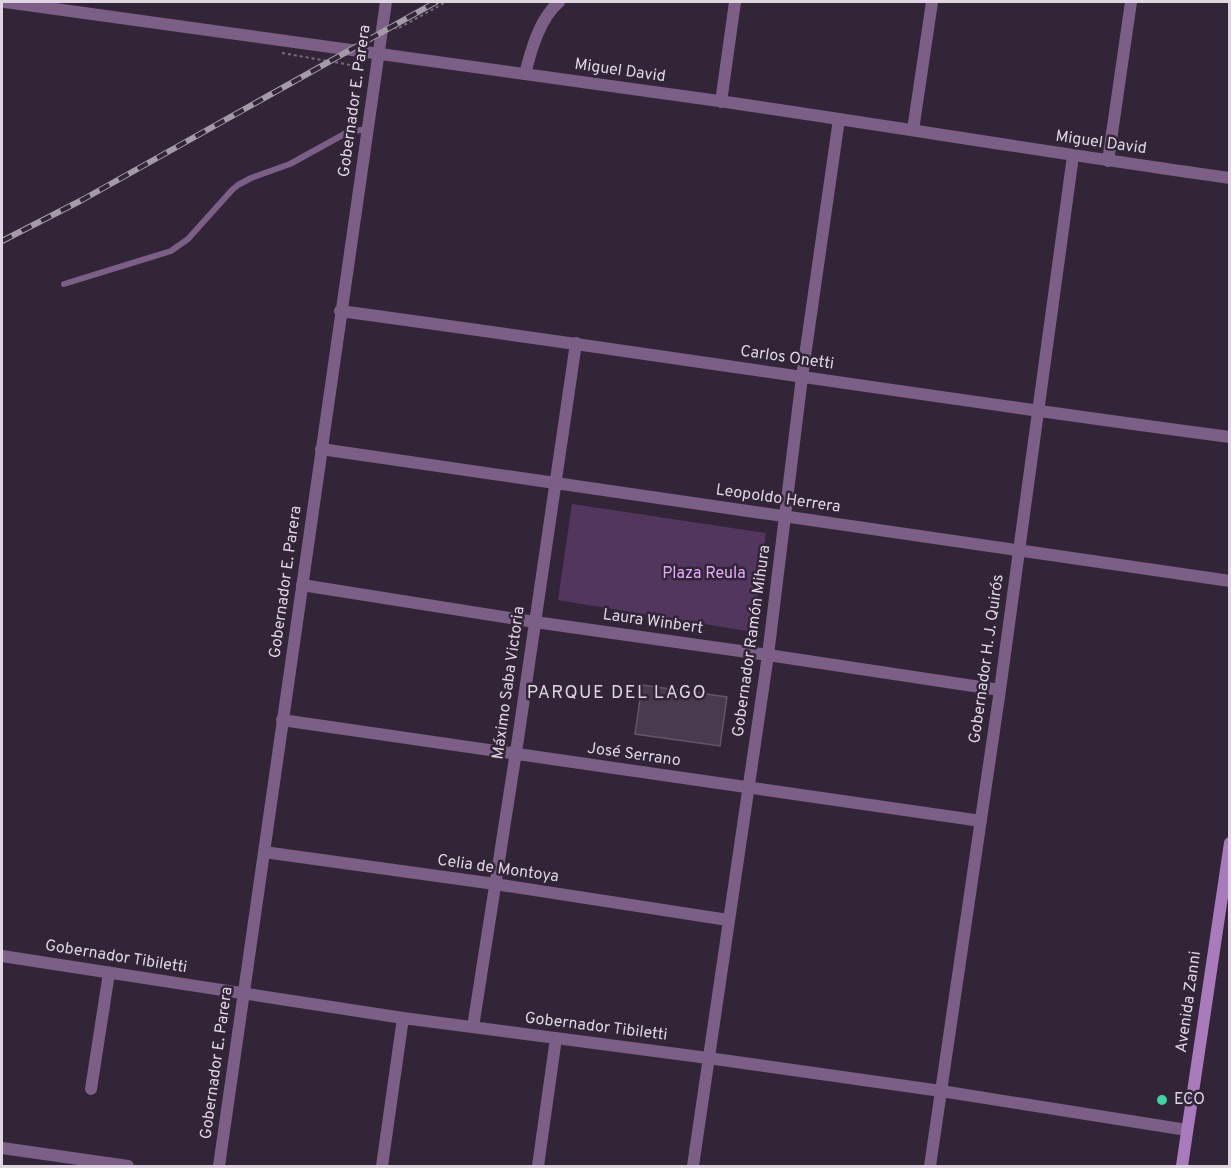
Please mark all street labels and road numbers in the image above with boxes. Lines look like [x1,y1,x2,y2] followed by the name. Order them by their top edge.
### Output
[334,23,376,179] street label: Gobernador E. Parera
[573,55,667,87] street label: Miguel David
[1054,127,1148,159] street label: Miguel David
[739,342,835,374] street label: Carlos Onetti
[714,480,842,518] street label: Leopoldo Herrera
[265,504,307,660] street label: Gobernador E. Parera
[729,544,775,738] street label: Gobernador Ramón Mihura
[965,573,1009,745] street label: Gobernador H. J. Quirós
[488,605,530,761] street label: Máximo Saba Victoria
[601,605,705,639] street label: Laura Winbert
[586,739,682,771] street label: José Serrano
[436,851,560,887] street label: Celia de Montoya
[43,936,189,978] street label: Gobernador Tibiletti
[1172,950,1206,1054] street label: Avenida Zanni
[196,985,238,1141] street label: Gobernador E. Parera
[523,1008,669,1046] street label: Gobernador Tibiletti

